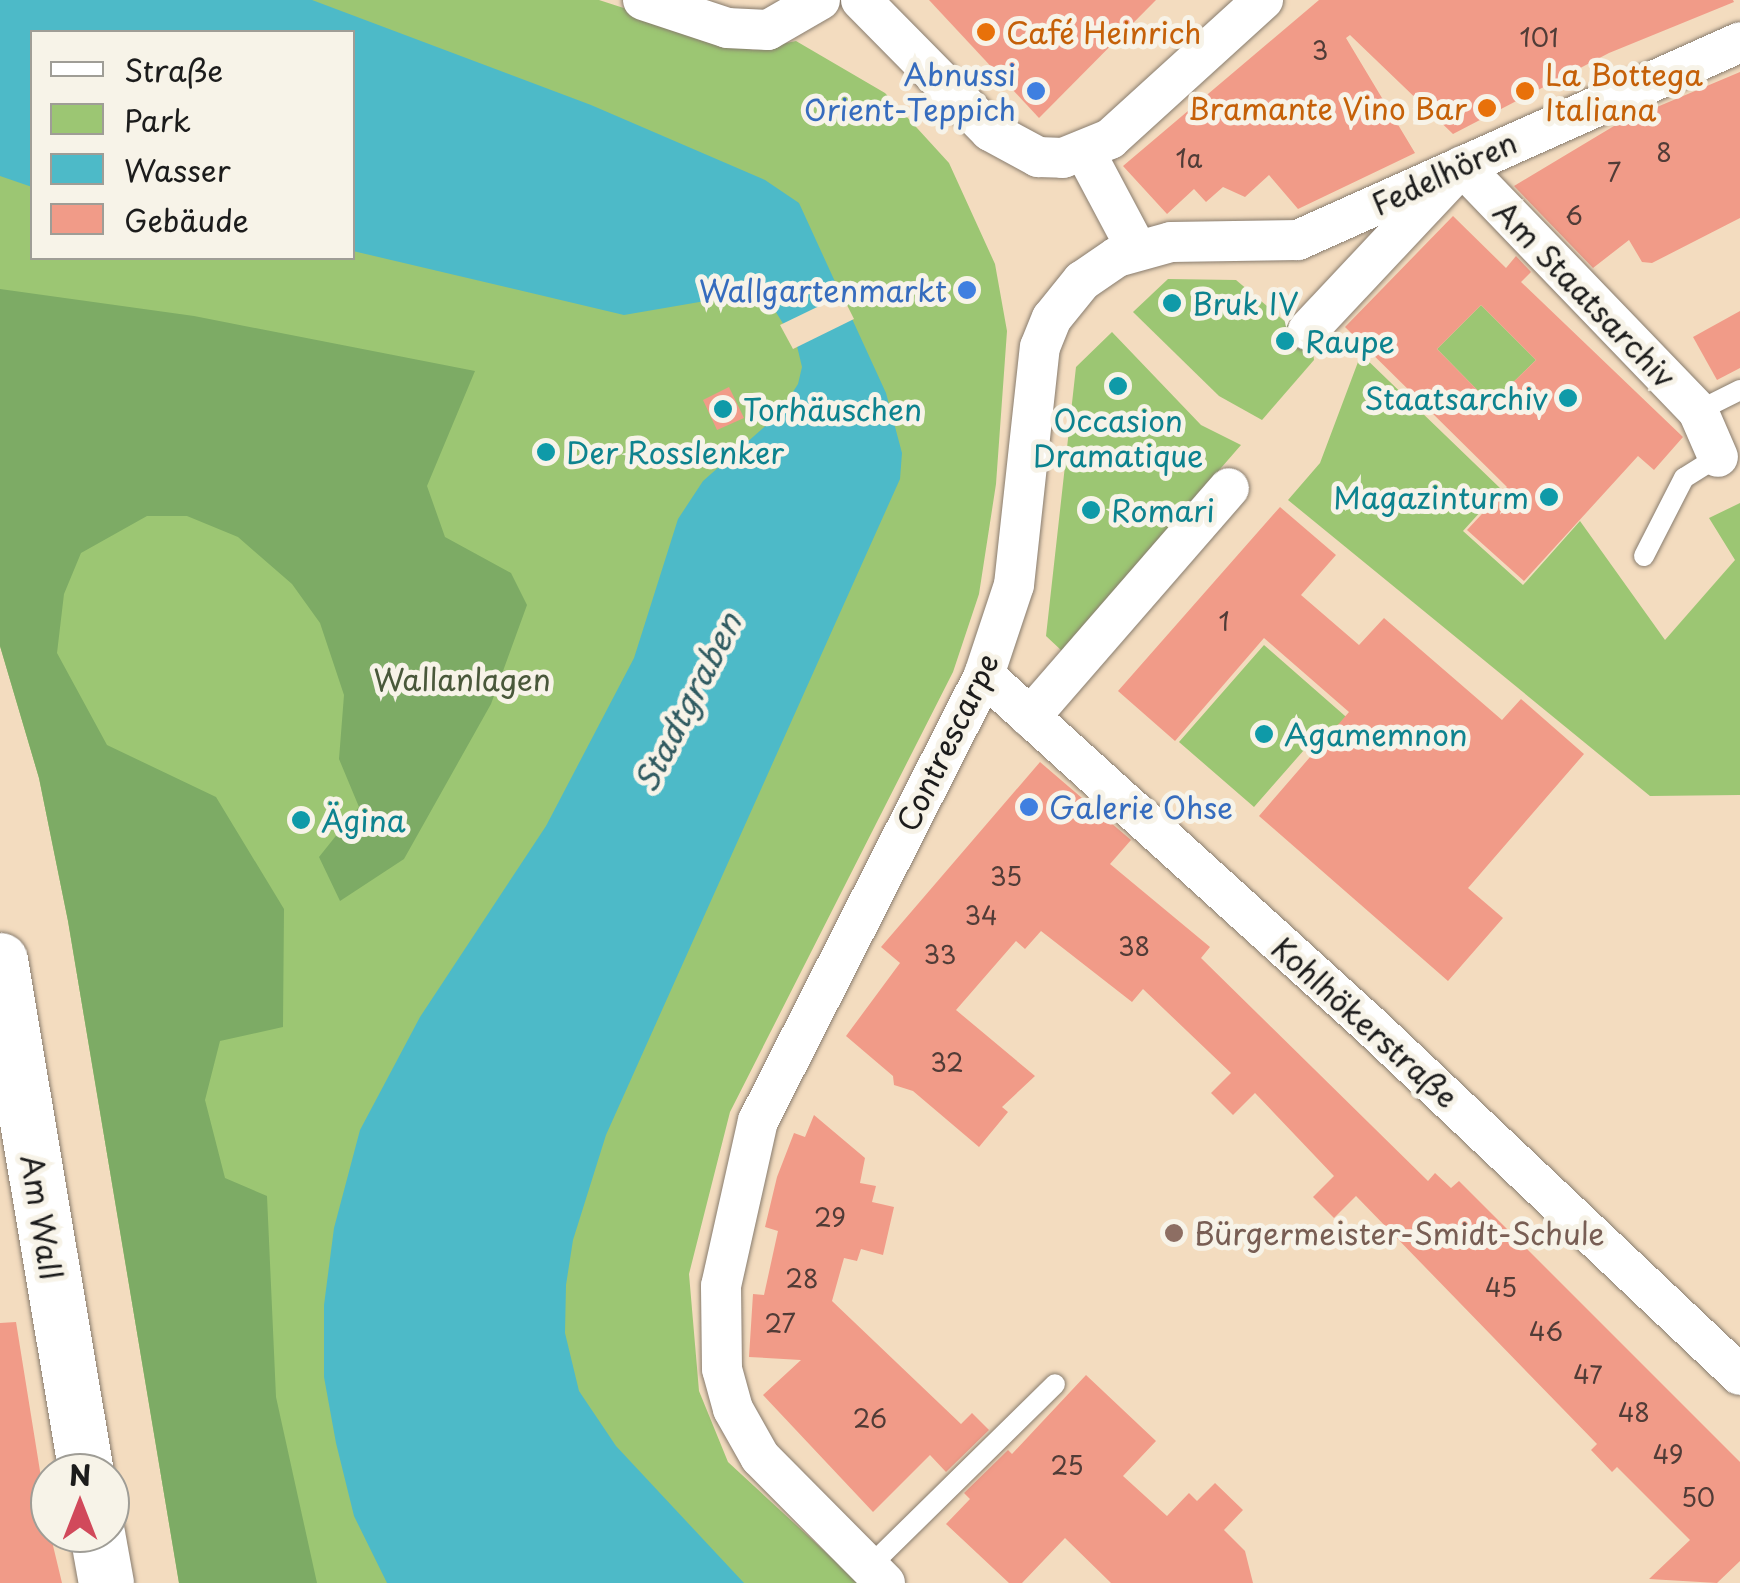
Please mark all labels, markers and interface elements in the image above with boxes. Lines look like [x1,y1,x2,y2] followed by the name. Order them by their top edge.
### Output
[1006,14,1204,50] place label: Café Heinrich
[975,21,997,43] marker: Café Heinrich
[1520,22,1558,52] house number: 101
[30,30,355,260] legend
[1312,35,1328,65] house number: 3
[124,47,223,92] text: Straße
[804,56,1016,126] place label: Abnussi Orient-Teppich
[1545,56,1703,126] place label: La Bottega Italiana
[1025,80,1047,102] marker: Abnussi Orient-Teppich
[1514,80,1536,102] marker: La Bottega Italiana
[1186,90,1467,126] place label: Bramante Vino Bar
[124,97,191,142] text: Park
[1476,97,1498,119] marker: Bramante Vino Bar
[1366,124,1522,222] street label: Fedelhören
[1656,137,1672,167] house number: 8
[1176,143,1202,173] house number: 1a
[124,147,231,192] text: Wasser
[1607,157,1621,187] house number: 7
[1487,194,1683,394] street label: Am Staatsarchiv
[124,197,249,242] text: Gebäude
[1565,200,1583,230] house number: 6
[699,272,947,308] place label: Wallgartenmarkt
[956,279,978,301] marker: Wallgartenmarkt
[1192,285,1301,321] place label: Bruk IV
[1161,292,1183,314] marker: Bruk IV
[1305,323,1395,359] place label: Raupe
[1274,330,1296,352] marker: Raupe
[1107,375,1129,397] marker: Occasion Dramatique
[1364,380,1548,416] place label: Staatsarchiv
[1557,387,1579,409] marker: Staatsarchiv
[743,391,922,427] place label: Torhäuschen
[712,398,734,420] marker: Torhäuschen
[1033,402,1203,472] place label: Occasion Dramatique
[566,434,783,470] place label: Der Rosslenker
[535,441,557,463] marker: Der Rosslenker
[1333,479,1529,515] place label: Magazinturm
[1538,486,1560,508] marker: Magazinturm
[1111,492,1215,528] place label: Romari
[1080,499,1102,521] marker: Romari
[625,606,749,798] water label: Stadtgraben
[1218,606,1230,636] house number: 1
[888,647,1006,837] street label: Contrescarpe
[373,661,551,697] park label: Wallanlagen
[1284,716,1468,752] place label: Agamemnon
[1253,723,1275,745] marker: Agamemnon
[1049,789,1236,825] place label: Galerie Ohse
[1018,796,1040,818] marker: Galerie Ohse
[321,802,406,838] place label: Ägina
[290,809,312,831] marker: Ägina
[990,861,1022,891] house number: 35
[964,900,998,930] house number: 34
[1265,929,1465,1115] street label: Kohlhökerstraße
[1118,931,1150,961] house number: 38
[924,939,956,969] house number: 33
[930,1047,964,1077] house number: 32
[14,1153,70,1281] street label: Am Wall
[814,1202,846,1232] house number: 29
[1194,1215,1605,1251] place label: Bürgermeister-Smidt-Schule
[1163,1222,1185,1244] marker: Bürgermeister-Smidt-Schule
[785,1263,819,1293] house number: 28
[1485,1272,1517,1302] house number: 45
[764,1308,796,1338] house number: 27
[1529,1316,1563,1346] house number: 46
[1573,1359,1603,1389] house number: 47
[1618,1397,1650,1427] house number: 48
[853,1403,887,1433] house number: 26
[1653,1439,1683,1469] house number: 49
[1050,1450,1084,1480] house number: 25
[30,1453,130,1553] north arrow
[69,1453,91,1496] text: N
[1681,1482,1715,1512] house number: 50

